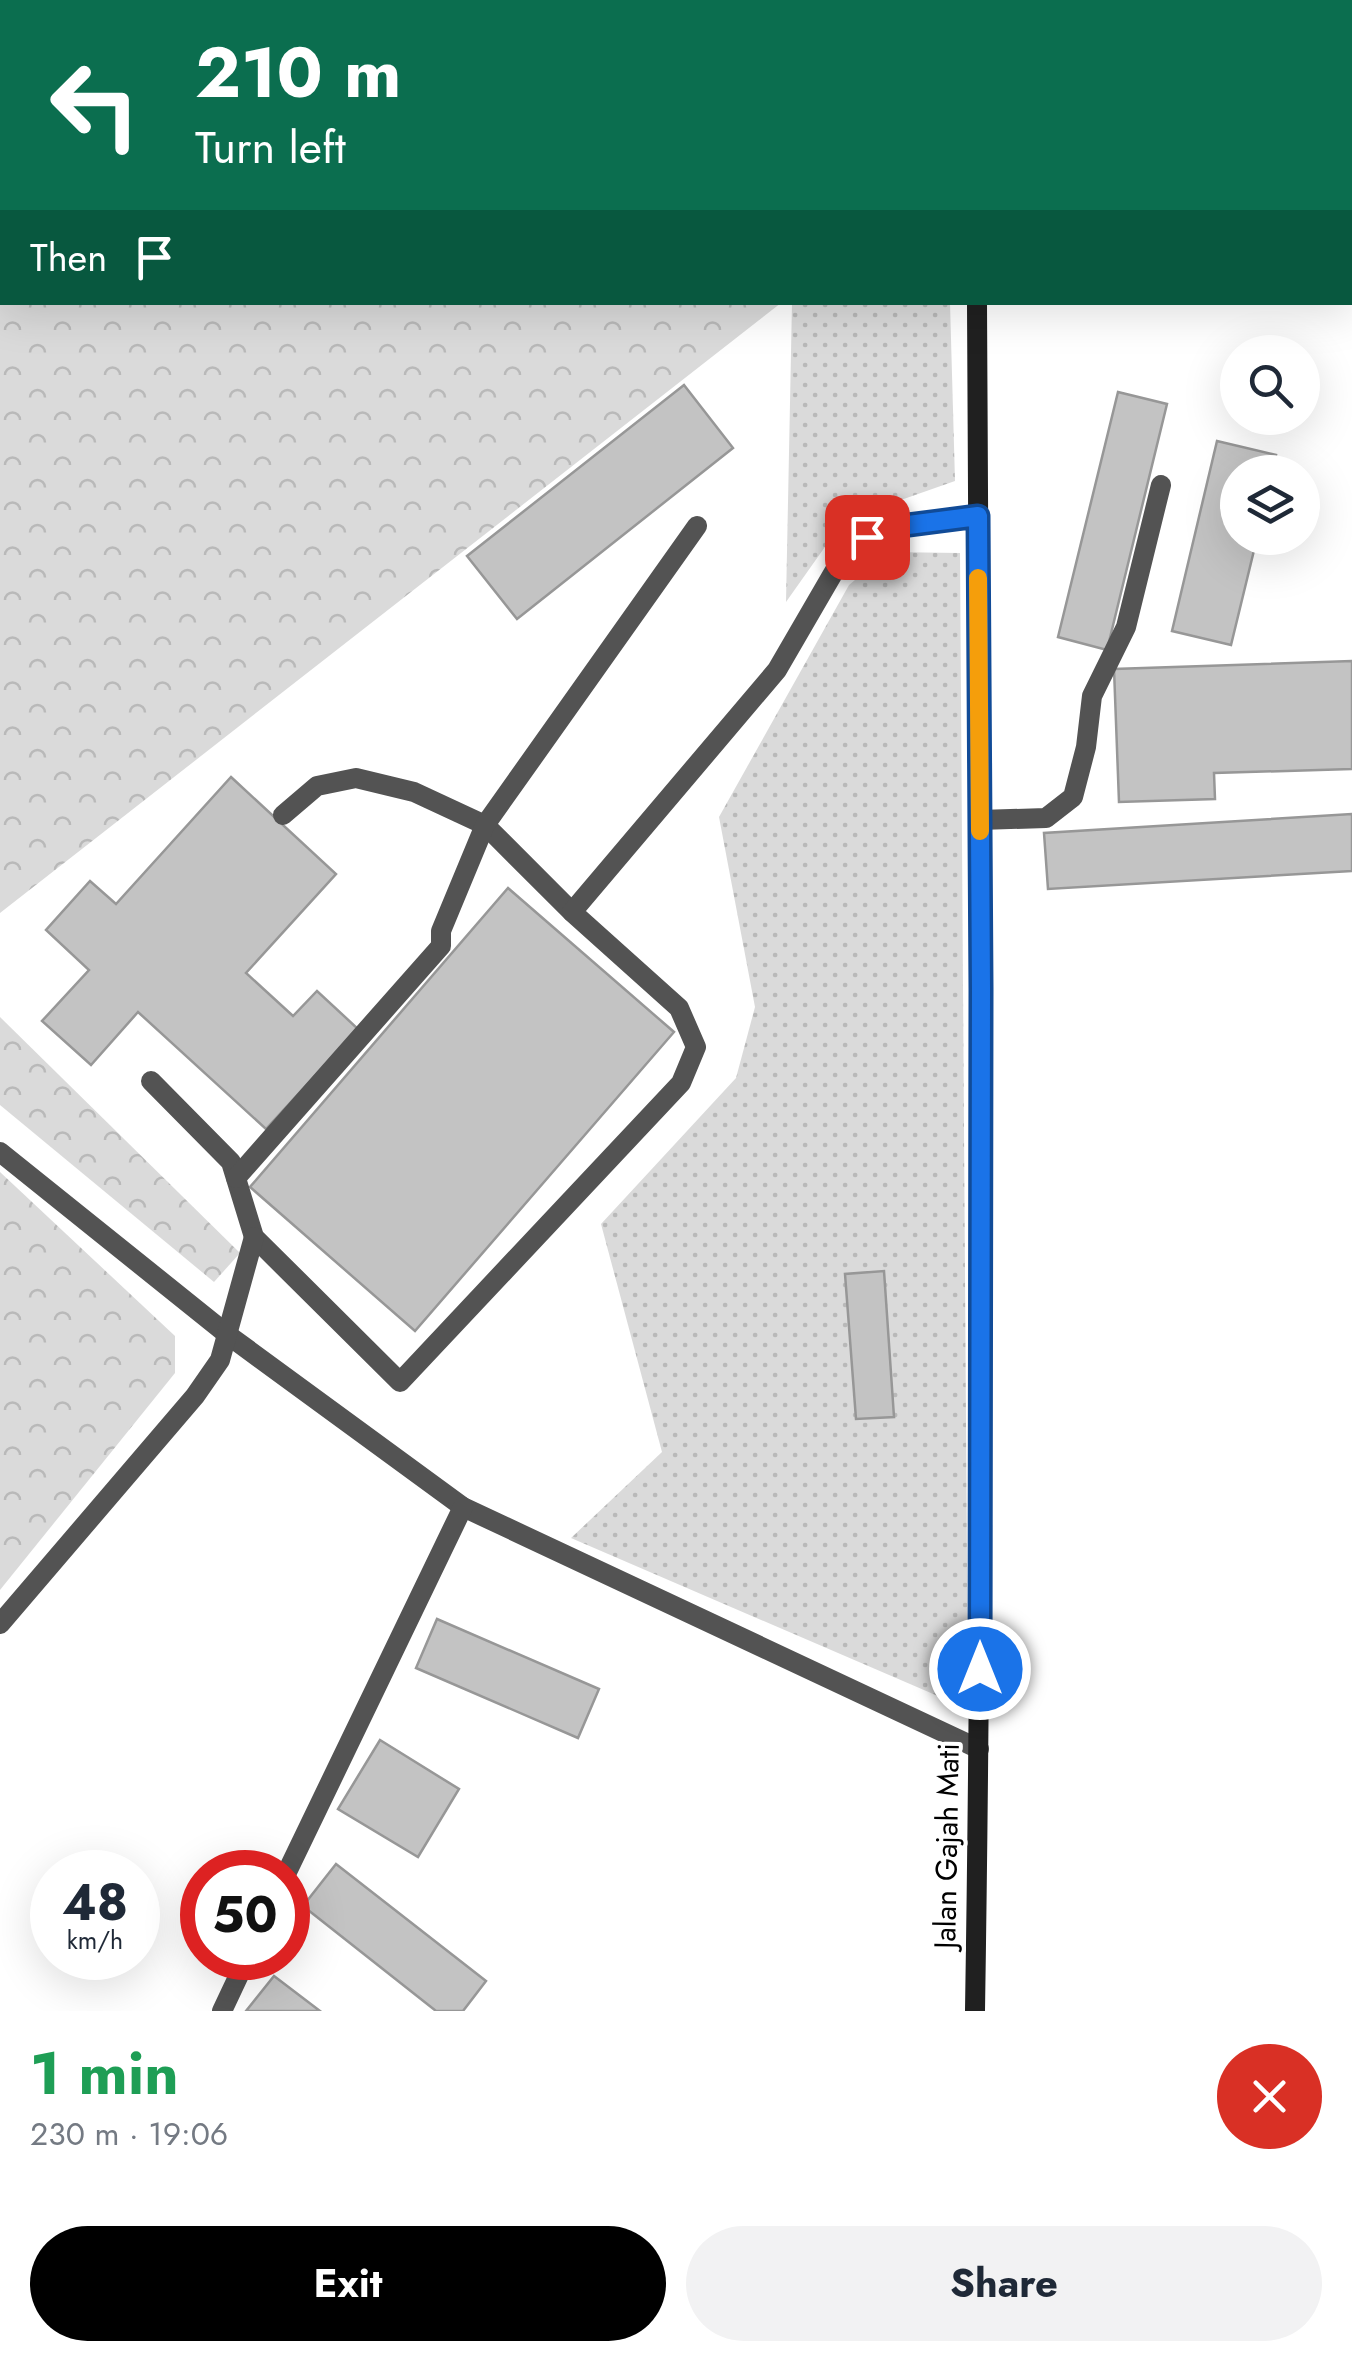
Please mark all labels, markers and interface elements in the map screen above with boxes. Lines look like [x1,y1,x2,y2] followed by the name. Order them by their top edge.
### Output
[195,22,401,123] text: 210 m
[30,40,160,170] icon: left
[195,115,346,180] text: Turn left
[30,230,107,285] text: Then
[127,230,182,285] icon: arrive
[1220,335,1320,555] map controls
[1220,335,1320,435] button: search
[1220,455,1320,555] button: layers
[825,495,910,580] pin
[840,510,895,565] icon: arrive
[928,1617,1032,1721] position arrow
[923,1743,970,1953] street label: Jalan Gajah Mati
[180,1850,310,1980] speed limit sign: 50
[62,1866,128,1939] text: 48
[67,1922,123,1958] text: km/h
[30,2030,179,2117] text: 1 min
[1217,2044,1322,2149] button: close
[30,2111,228,2157] text: 230 m · 19:06
[30,2226,666,2341] button: Exit
[686,2226,1322,2341] button: Share

